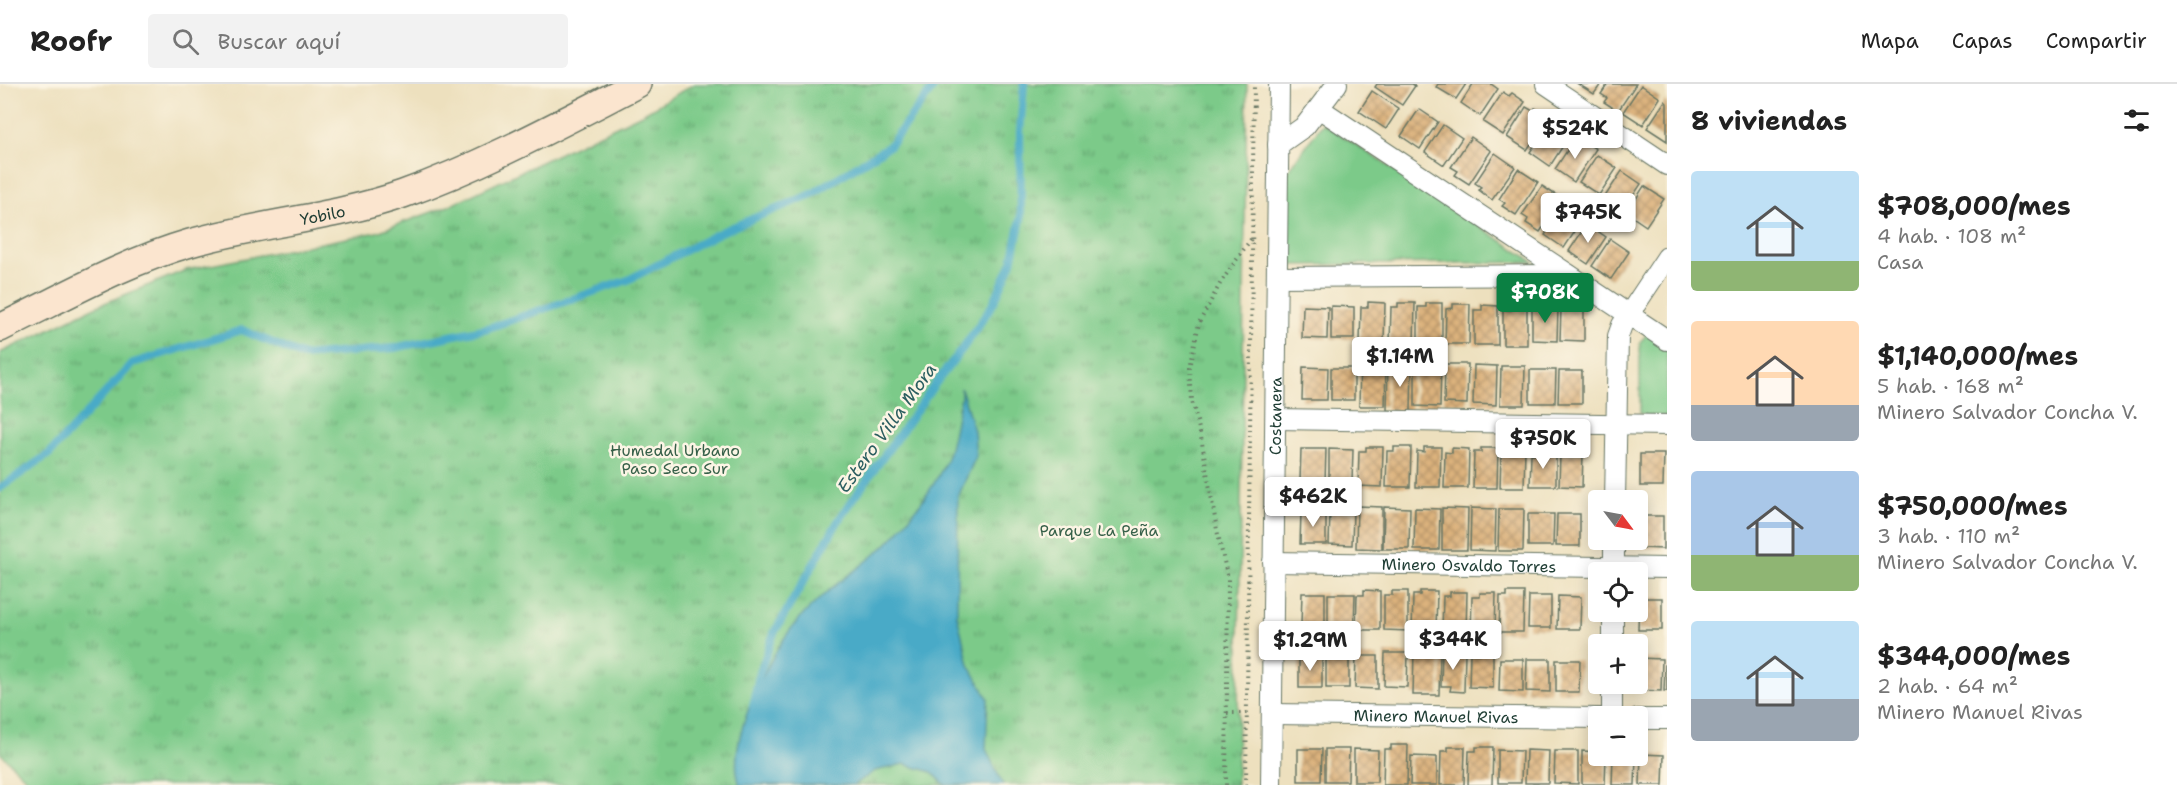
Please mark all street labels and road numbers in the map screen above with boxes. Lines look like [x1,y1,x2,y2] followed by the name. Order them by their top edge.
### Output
[298,200,347,230] street label: Yobilo
[1265,377,1287,455] street label: Costanera
[1381,554,1557,577] street label: Minero Osvaldo Torres
[1353,705,1519,728] street label: Minero Manuel Rivas

